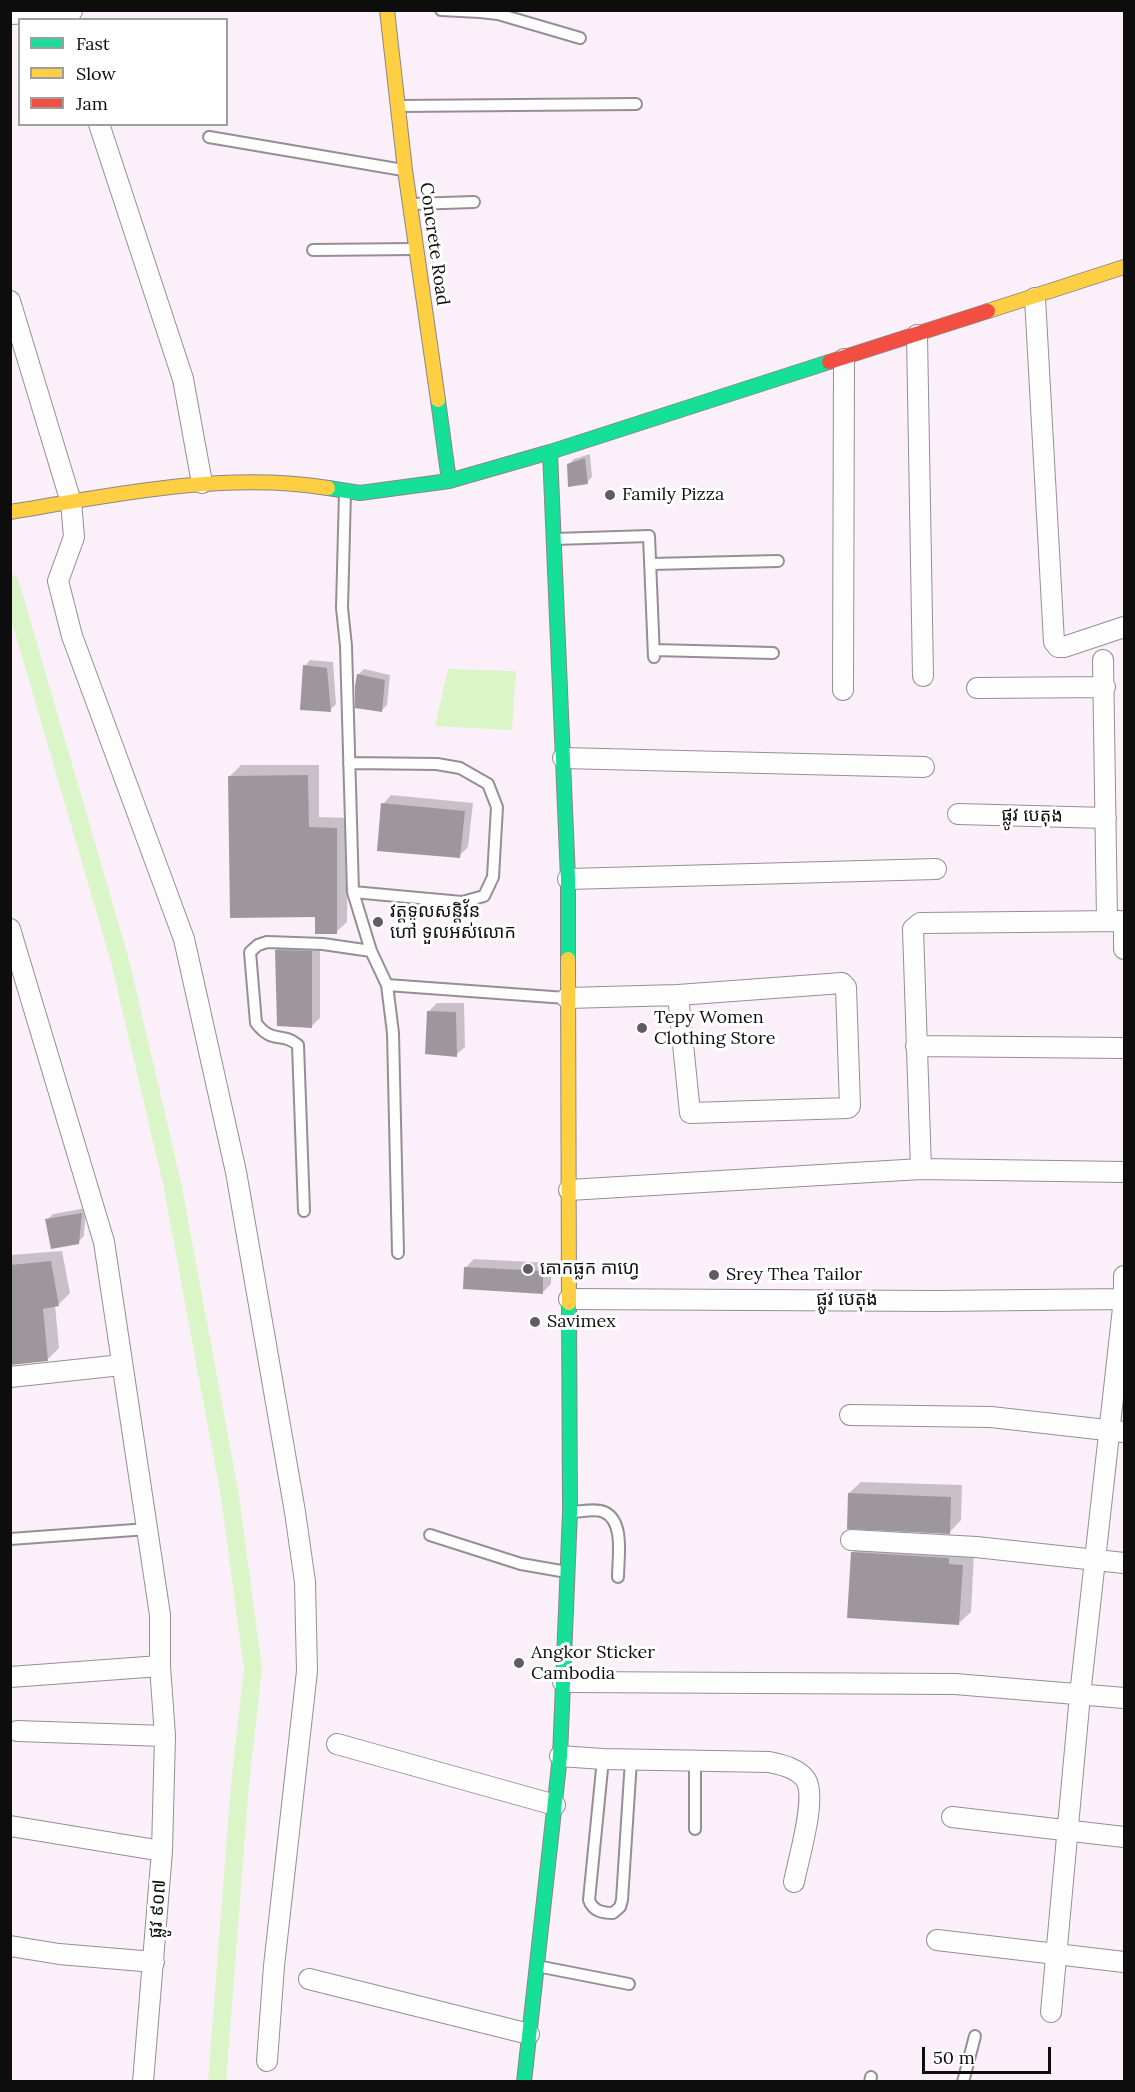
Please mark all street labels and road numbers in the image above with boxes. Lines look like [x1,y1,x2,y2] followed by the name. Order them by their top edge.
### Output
[415,181,453,307] street label: Concrete Road
[1001,805,1063,827] street label: ផ្លូវ បេតុង
[816,1289,878,1311] street label: ផ្លូវ បេតុង
[145,1879,171,1939] street label: ផ្លូវ ៩០៧

